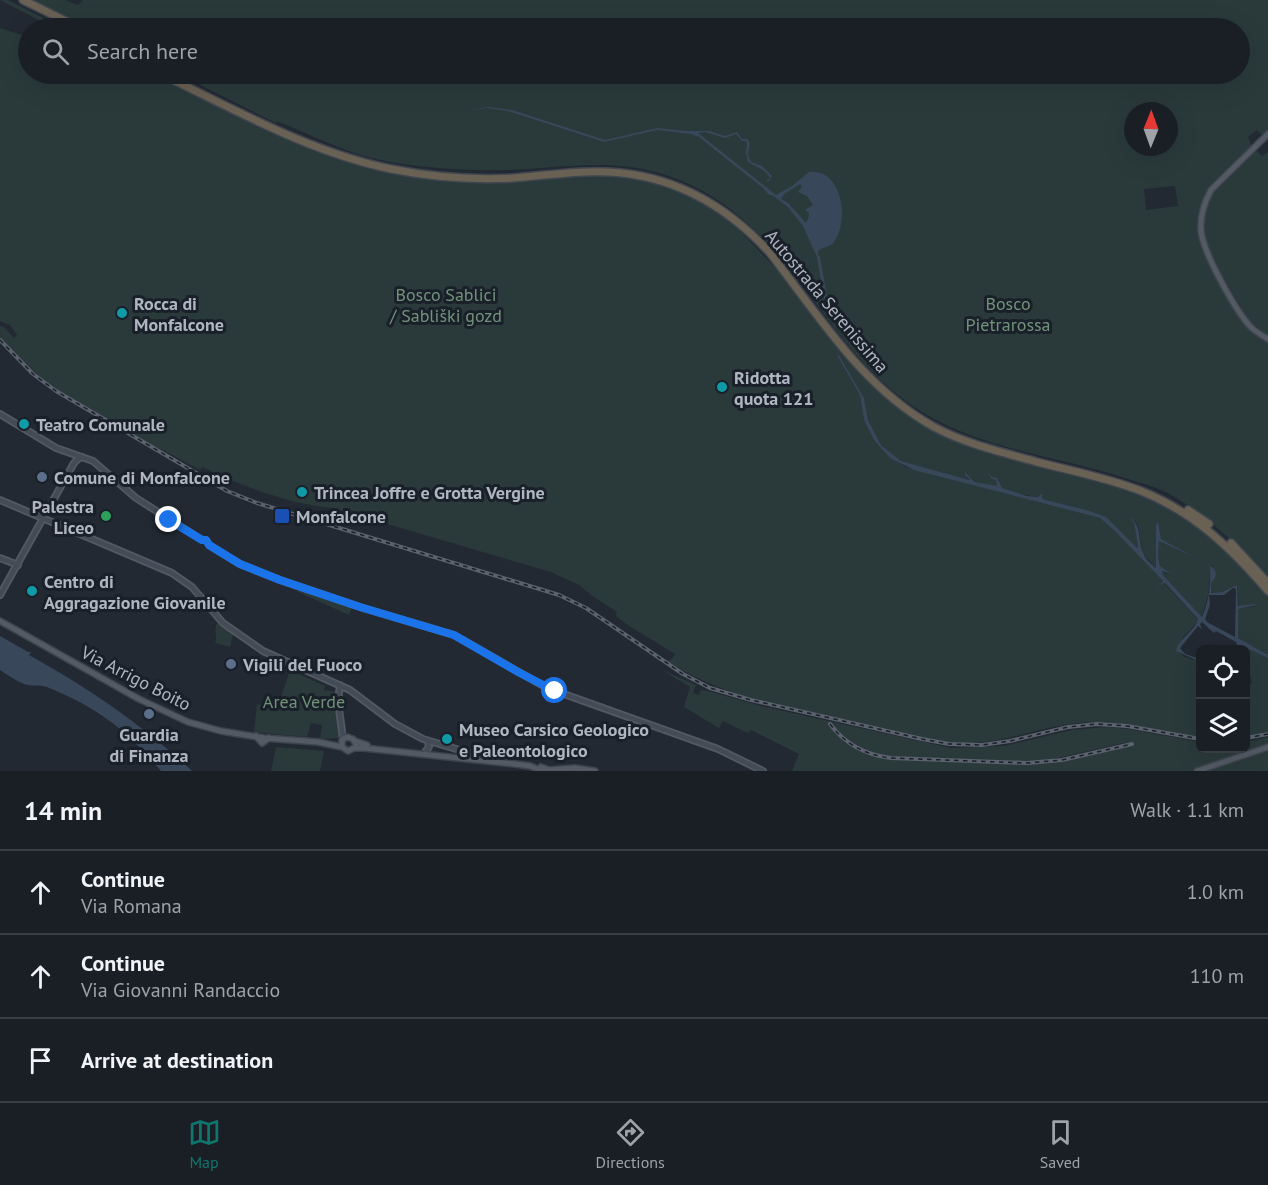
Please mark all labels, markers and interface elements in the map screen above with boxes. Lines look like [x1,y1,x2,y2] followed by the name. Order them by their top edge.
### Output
[18,18,1250,84] search box
[39,35,72,68] icon: search
[87,37,198,65] text: Search here
[1124,102,1178,156] north arrow
[760,225,894,377] street label: Autostrada Serenissima
[389,283,502,327] park label: Bosco Sablici / Sabliški gozd
[134,292,224,336] place label: Rocca di Monfalcone
[965,292,1051,336] park label: Bosco Pietrarossa
[115,306,129,320] marker: Rocca di Monfalcone
[734,366,813,410] place label: Ridotta quota 121
[715,380,729,394] marker: Ridotta quota 121
[36,413,165,436] place label: Teatro Comunale
[17,417,31,431] marker: Teatro Comunale
[54,466,230,489] place label: Comune di Monfalcone
[35,470,49,484] marker: Comune di Monfalcone
[314,481,545,504] place label: Trincea Joffre e Grotta Vergine
[295,485,309,499] marker: Trincea Joffre e Grotta Vergine
[32,495,94,539] place label: Palestra Liceo
[296,505,386,528] place label: Monfalcone
[155,506,181,532] route end
[273,507,291,525] marker: Monfalcone
[99,509,113,523] marker: Palestra Liceo
[44,570,226,614] place label: Centro di Aggragazione Giovanile
[25,584,39,598] marker: Centro di Aggragazione Giovanile
[76,640,195,716] street label: Via Arrigo Boito
[1196,645,1250,753] map controls
[1196,645,1250,699] button: locate
[242,653,363,676] place label: Vigili del Fuoco
[224,657,238,671] marker: Vigili del Fuoco
[541,677,567,703] route start
[263,690,345,713] park label: Area Verde
[1196,699,1250,753] button: layers
[142,707,156,721] marker: Guardia di Finanza
[459,718,649,762] place label: Museo Carsico Geologico e Paleontologico
[110,723,188,767] place label: Guardia di Finanza
[440,732,454,746] marker: Museo Carsico Geologico e Paleontologico
[24,794,102,827] text: 14 min
[1130,797,1244,823] text: Walk · 1.1 km
[81,865,165,893] text: Continue
[24,876,57,909] icon: ahead
[1187,879,1244,905] text: 1.0 km
[81,893,182,919] text: Via Romana
[81,949,165,977] text: Continue
[24,960,57,993] icon: ahead
[1190,963,1244,989] text: 110 m
[81,977,280,1003] text: Via Giovanni Randaccio
[24,1044,57,1077] icon: arrive
[81,1046,273,1074] text: Arrive at destination
[188,1116,221,1172] tab: Map
[596,1116,665,1172] tab: Directions
[1040,1116,1080,1172] tab: Saved

